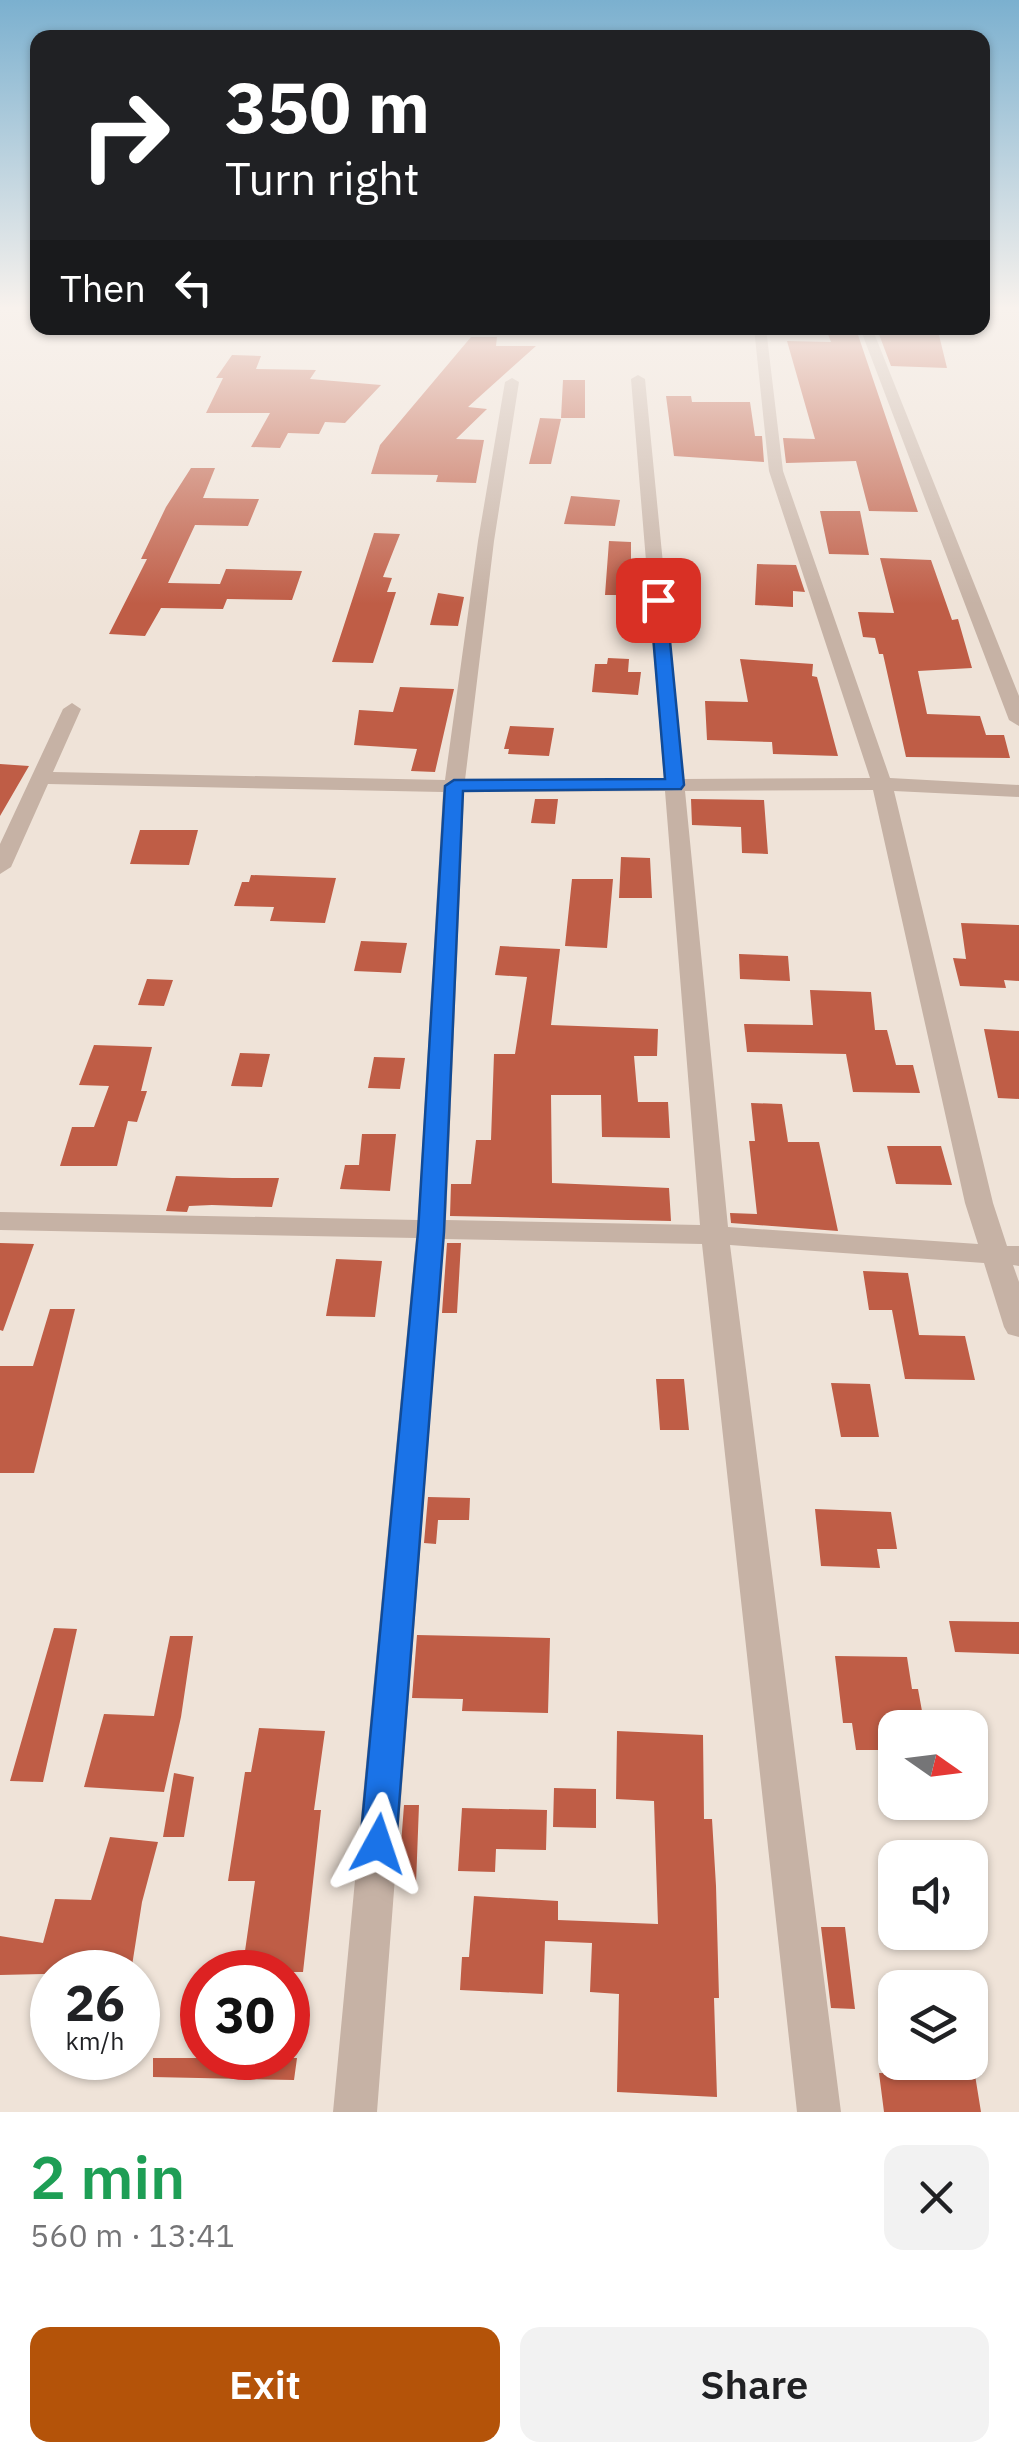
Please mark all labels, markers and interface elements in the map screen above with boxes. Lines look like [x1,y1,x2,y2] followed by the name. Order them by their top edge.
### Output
[225,61,430,152] text: 350 m
[60,70,190,200] icon: right
[225,149,420,207] text: Turn right
[166,260,221,315] icon: left
[60,263,146,312] text: Then
[616,558,701,643] pin
[631,573,686,628] icon: arrive
[878,1710,988,1820] north arrow
[878,1710,988,2080] map controls
[326,1792,430,1896] position arrow
[878,1840,988,1950] button: sound
[180,1950,310,2080] speed limit sign: 30
[65,1970,125,2035] text: 26
[878,1970,988,2080] button: layers
[66,2024,124,2057] text: km/h
[30,2137,185,2216] text: 2 min
[884,2145,989,2250] button: close
[30,2214,235,2256] text: 560 m · 13:41
[30,2327,500,2442] button: Exit
[520,2327,989,2442] button: Share

